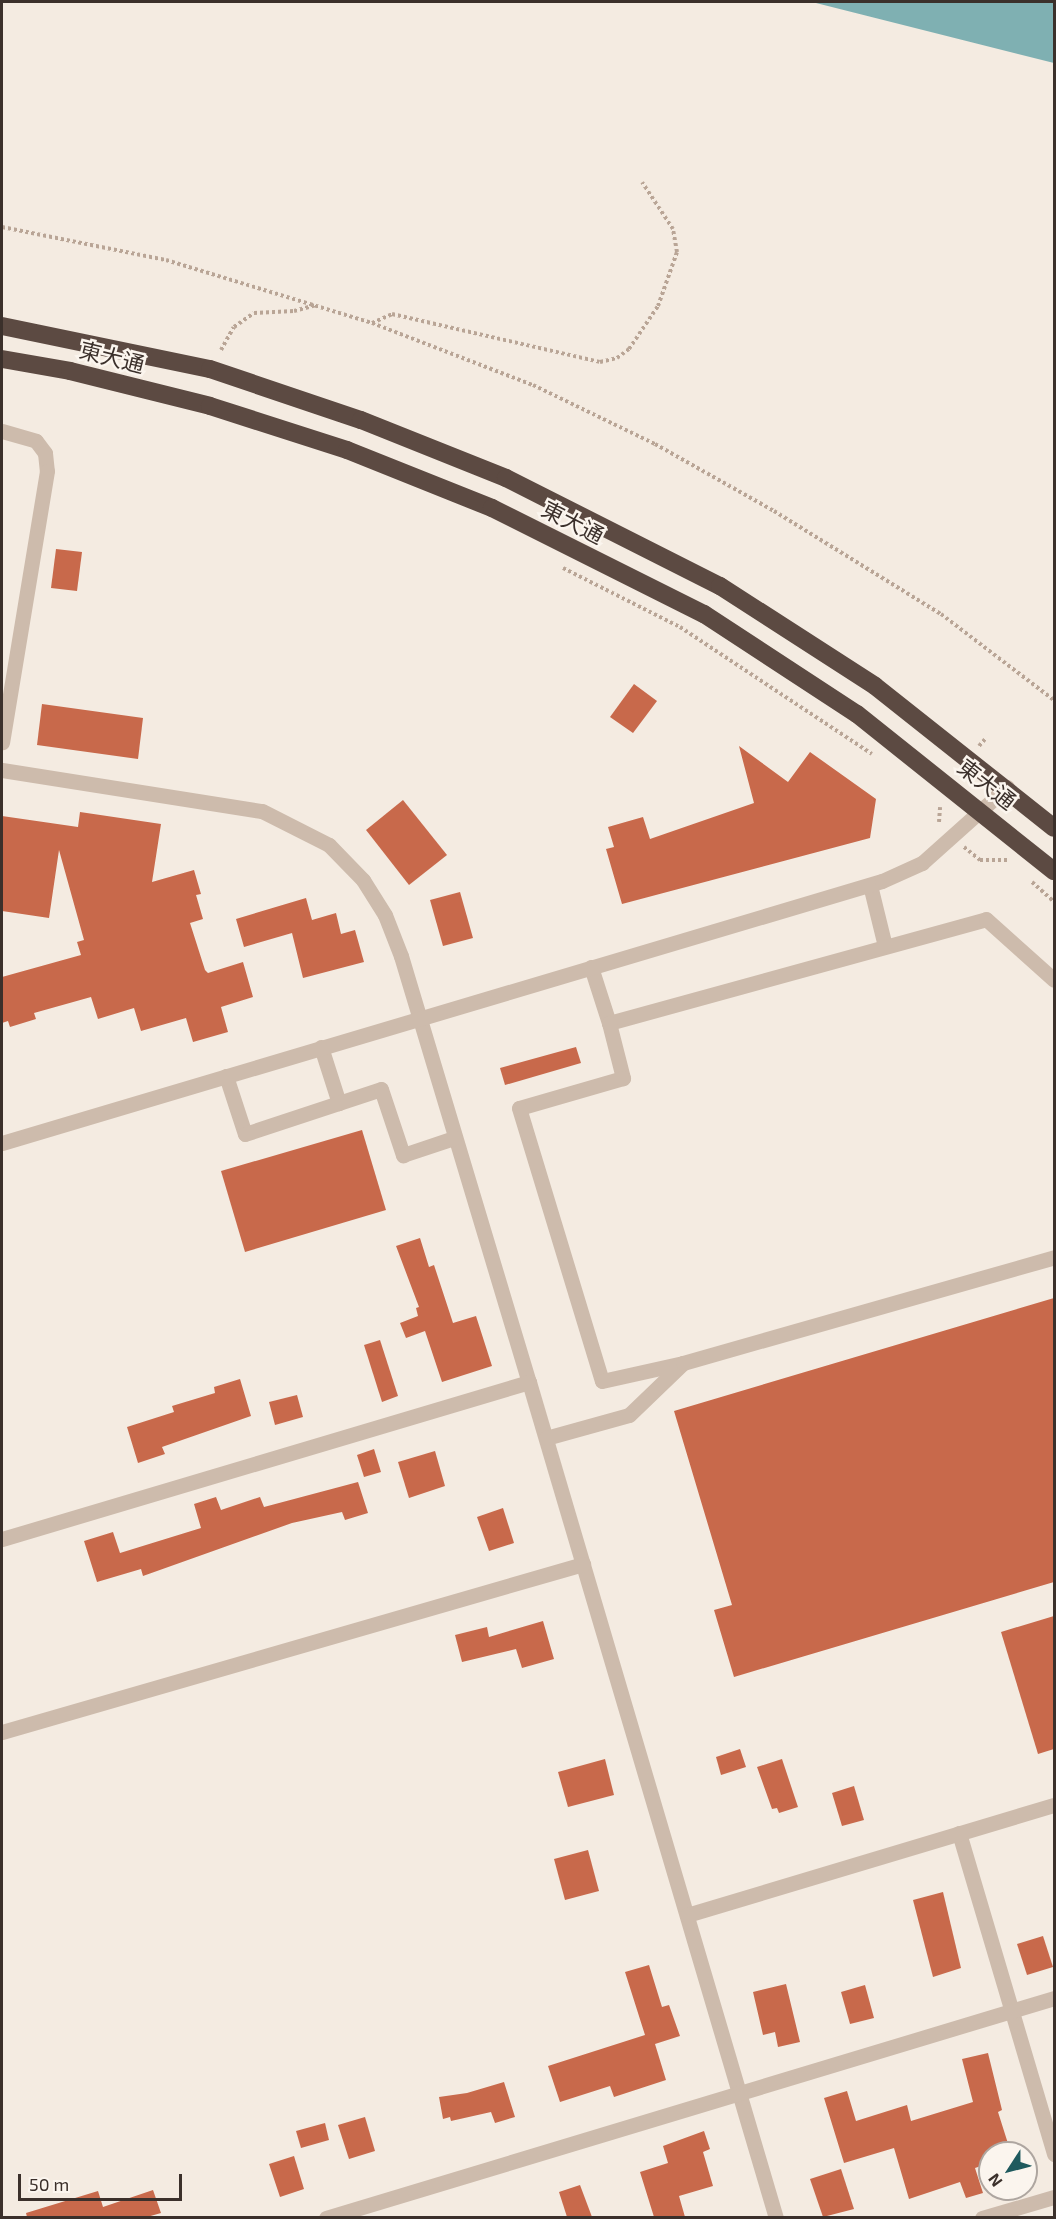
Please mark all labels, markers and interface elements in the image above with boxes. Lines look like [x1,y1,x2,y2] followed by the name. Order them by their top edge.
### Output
[77,336,147,378] street label: 東大通
[538,495,608,549] street label: 東大通
[953,753,1021,815] street label: 東大通
[978,2141,1038,2201] north arrow
[21,2162,184,2200] scale bar
[984,2170,1006,2191] text: N
[29,2173,69,2195] text: 50 m

